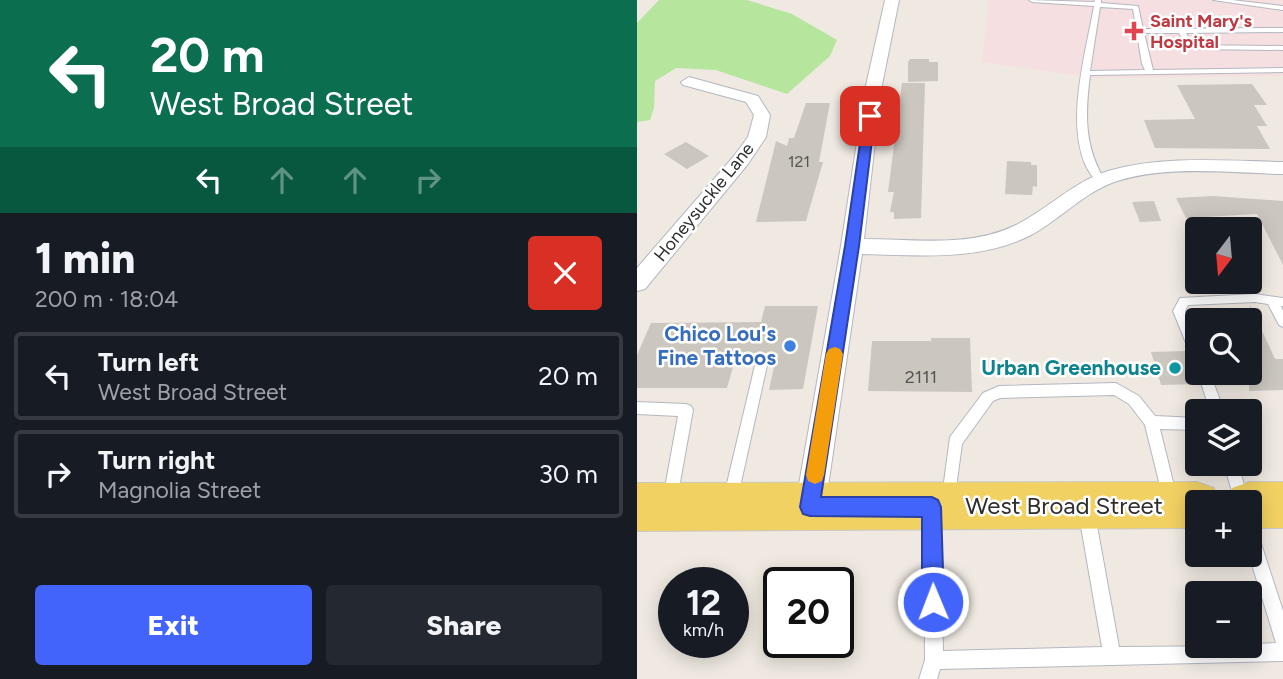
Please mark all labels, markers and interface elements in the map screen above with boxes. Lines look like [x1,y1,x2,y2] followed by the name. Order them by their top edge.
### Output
[1150,10,1253,53] place label: Saint Mary's Hospital
[1124,21,1144,41] marker: Saint Mary's Hospital
[150,25,265,84] text: 20 m
[35,28,126,119] icon: left
[150,85,413,123] text: West Broad Street
[840,86,900,146] pin
[851,97,889,135] icon: arrive
[649,138,759,266] street label: Honeysuckle Lane
[788,152,810,171] house number: 121
[190,161,228,199] icon: left
[263,161,301,199] icon: ahead
[336,161,374,199] icon: ahead
[409,161,447,199] icon: right
[1185,217,1262,294] north arrow
[1185,217,1262,658] map controls
[35,233,135,284] text: 1 min
[528,236,602,310] button: close
[35,285,178,313] text: 200 m · 18:04
[1185,308,1262,385] button: search
[657,321,776,370] place label: Chico Lou's Fine Tattoos
[782,338,798,354] marker: Chico Lou's Fine Tattoos
[98,346,199,378] text: Turn left
[981,355,1161,380] place label: Urban Greenhouse
[39,357,77,395] icon: left
[538,360,598,392] text: 20 m
[1167,360,1183,376] marker: Urban Greenhouse
[905,366,937,388] house number: 2111
[98,378,287,406] text: West Broad Street
[1185,399,1262,476] button: layers
[98,444,215,476] text: Turn right
[39,455,77,493] icon: right
[539,458,598,490] text: 30 m
[98,476,261,504] text: Magnolia Street
[1185,490,1262,567] button: +
[965,491,1163,520] street label: West Broad Street
[896,565,970,639] position arrow
[763,567,854,658] speed limit sign: 20
[1185,581,1262,658] button: −
[686,582,721,624] text: 12
[35,585,312,665] button: Exit
[326,585,602,665] button: Share
[683,619,724,641] text: km/h

